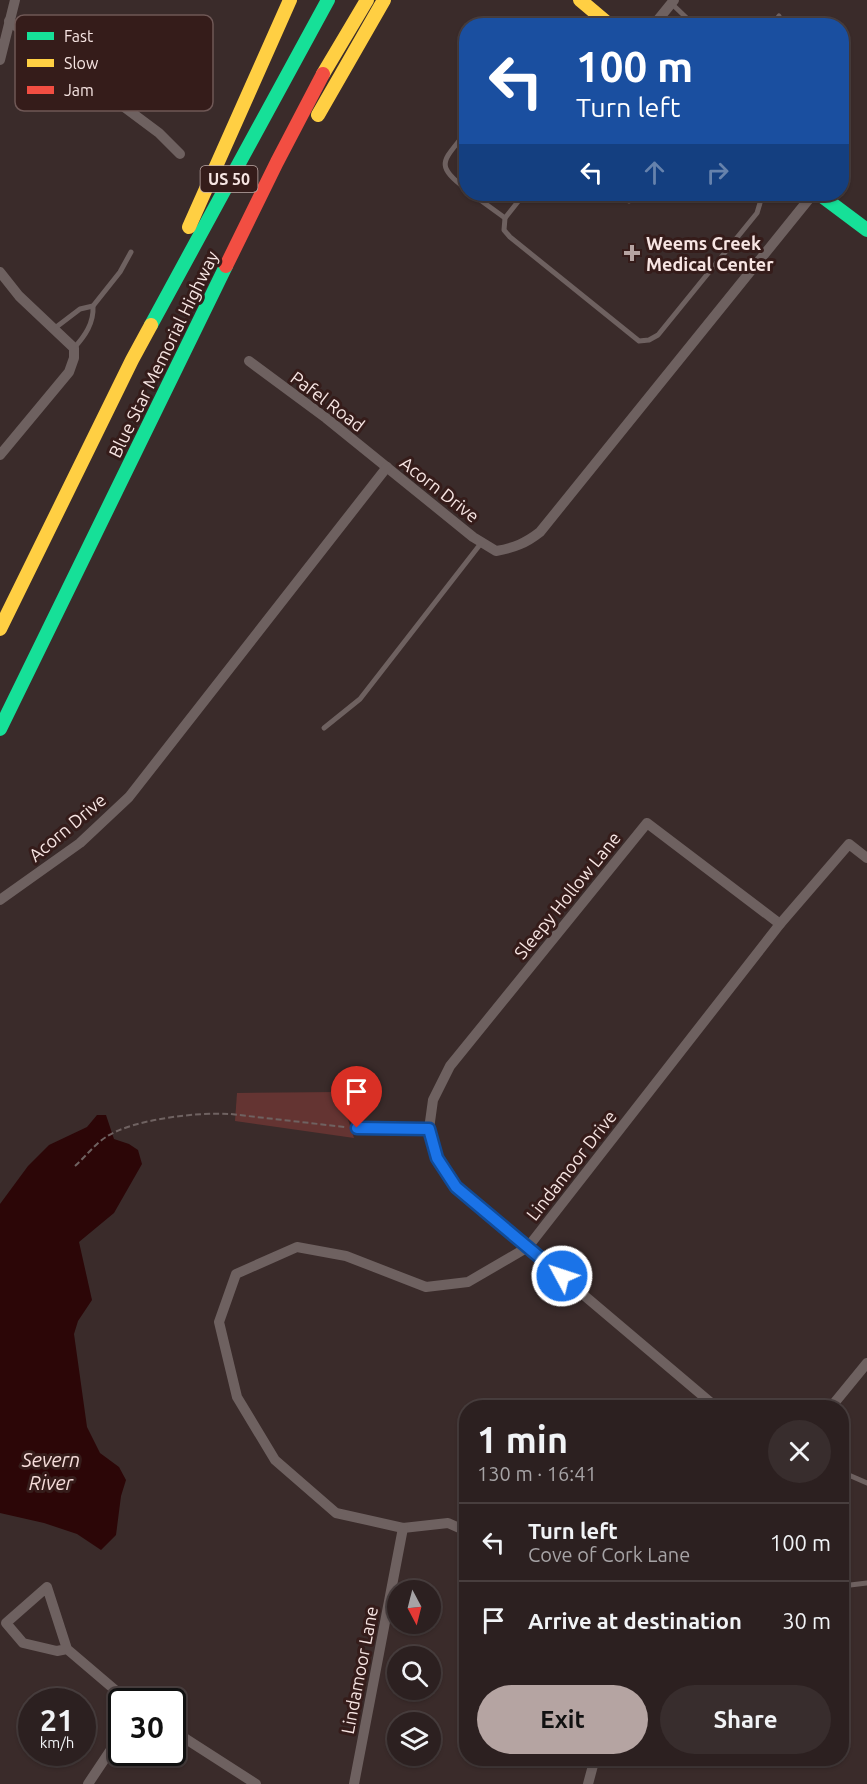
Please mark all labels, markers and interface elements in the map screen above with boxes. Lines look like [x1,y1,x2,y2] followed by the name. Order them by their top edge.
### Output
[15,15,213,111] legend
[64,27,94,45] text: Fast
[477,42,555,120] icon: left
[576,43,693,90] text: 100 m
[64,54,99,72] text: Slow
[64,81,94,99] text: Jam
[576,92,680,122] text: Turn left
[575,156,608,189] icon: left
[638,156,671,189] icon: ahead
[701,156,734,189] icon: right
[200,166,258,192] road number: US 50
[646,233,774,274] place label: Weems Creek Medical Center
[623,244,641,262] marker: Weems Creek Medical Center
[104,247,222,461] street label: Blue Star Memorial Highway
[287,367,369,435] street label: Pafel Road
[397,452,483,526] street label: Acorn Drive
[24,789,110,865] street label: Acorn Drive
[510,828,624,962] street label: Sleepy Hollow Lane
[331,1066,382,1128] pin
[340,1075,373,1108] icon: arrive
[522,1106,620,1224] street label: Lindamoor Drive
[530,1244,594,1308] position arrow
[477,1419,568,1460] text: 1 min
[768,1420,831,1483] button: close
[21,1448,80,1494] water label: Severn River
[477,1462,597,1485] text: 130 m · 16:41
[528,1518,618,1543] text: Turn left
[477,1526,510,1559] icon: left
[770,1530,831,1555] text: 100 m
[528,1543,690,1566] text: Cove of Cork Lane
[387,1580,441,1634] north arrow
[387,1580,441,1766] map controls
[337,1604,381,1736] street label: Lindamoor Lane
[477,1604,510,1637] icon: arrive
[528,1608,742,1633] text: Arrive at destination
[782,1608,831,1633] text: 30 m
[387,1646,441,1700] button: search
[477,1685,648,1754] button: Exit
[660,1685,831,1754] button: Share
[108,1688,186,1766] speed limit sign: 30
[40,1703,74,1737] text: 21
[387,1712,441,1766] button: layers
[40,1734,74,1751] text: km/h

